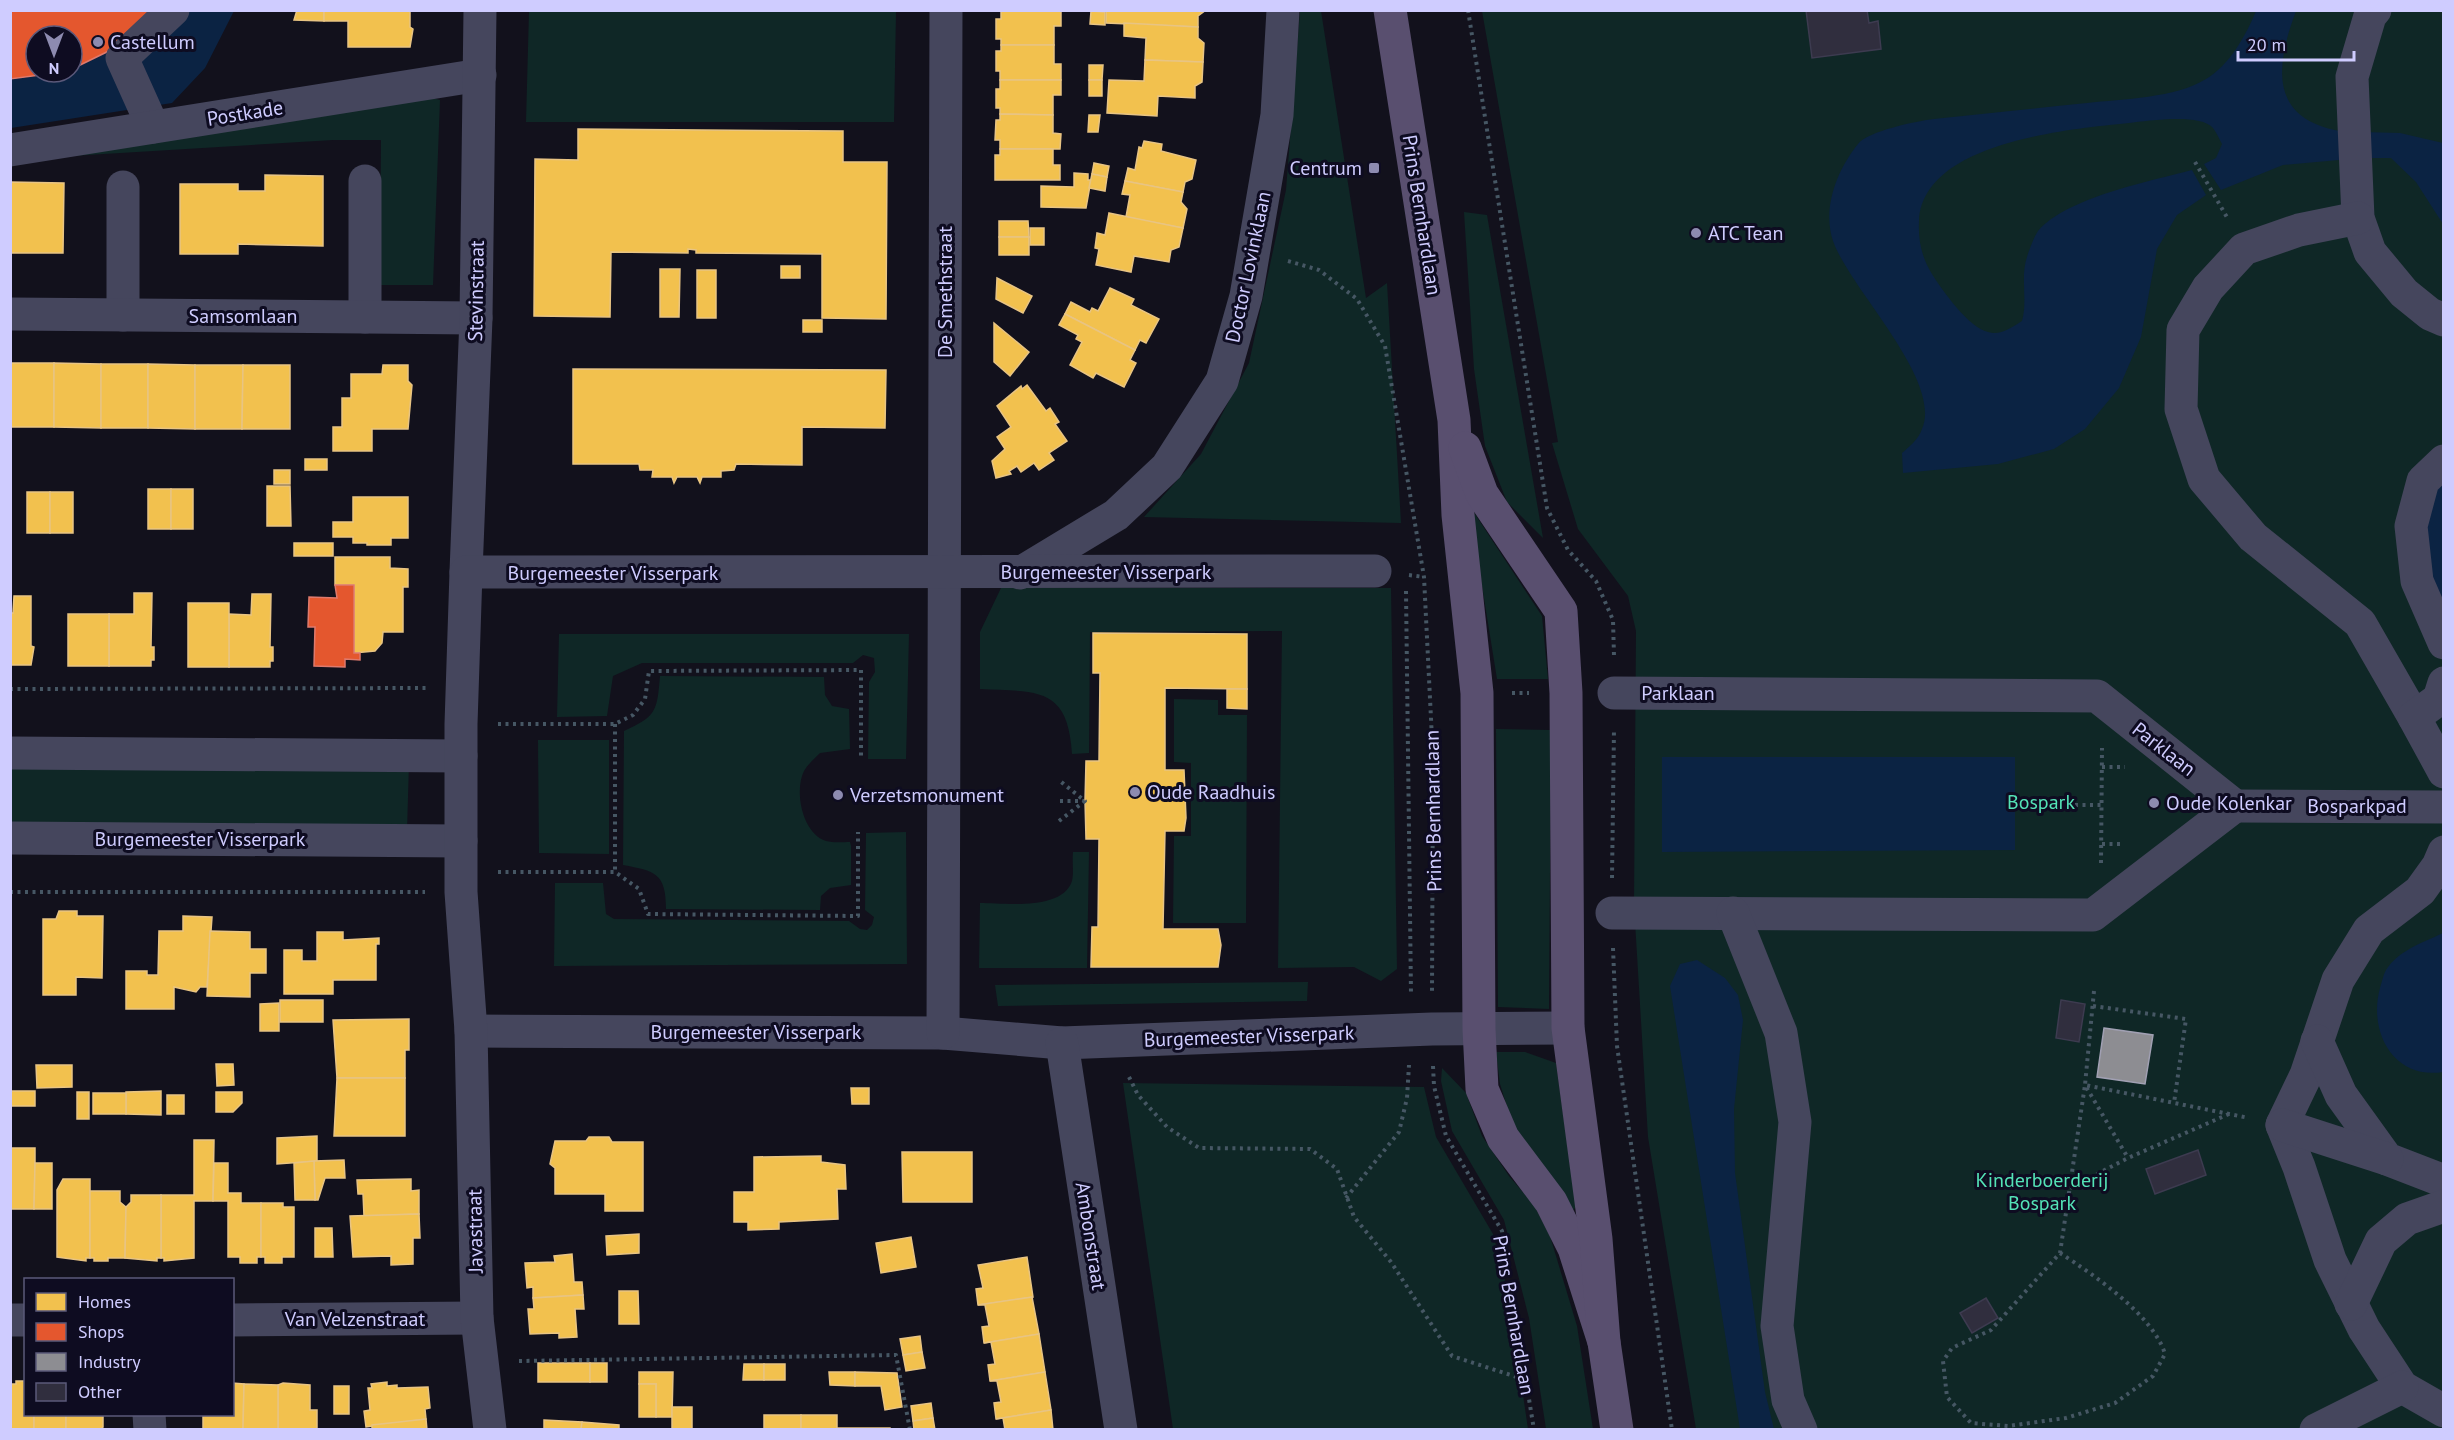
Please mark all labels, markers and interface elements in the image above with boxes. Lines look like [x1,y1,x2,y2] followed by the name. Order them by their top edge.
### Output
[24,24,84,84] north arrow
[2238,24,2354,62] scale bar
[110,29,195,55] place label: Castellum
[2247,33,2286,56] text: 20 m
[91,35,105,49] marker: Castellum
[49,59,59,79] text: N
[205,94,285,132] street label: Postkade
[1396,133,1448,297] street label: Prins Bernhardlaan
[1290,155,1362,181] place label: Centrum
[1367,161,1381,175] marker: Centrum
[1219,189,1277,345] street label: Doctor Lovinklaan
[1708,220,1783,246] place label: ATC Tean
[932,226,958,358] street label: De Smethstraat
[1689,226,1703,240] marker: ATC Tean
[462,240,490,342] street label: Stevinstraat
[189,303,297,329] street label: Samsomlaan
[1001,559,1212,585] street label: Burgemeester Visserpark
[508,560,719,586] street label: Burgemeester Visserpark
[1641,680,1715,706] street label: Parklaan
[2127,716,2201,782] street label: Parklaan
[1419,730,1447,892] street label: Prins Bernhardlaan
[1147,779,1276,805] place label: Oude Raadhuis
[849,782,1004,808] place label: Verzetsmonument
[1128,785,1142,799] marker: Oude Raadhuis
[831,788,845,802] marker: Verzetsmonument
[2007,789,2075,815] park label: Bospark
[2166,790,2292,816] place label: Oude Kolenkar
[2307,793,2407,819] street label: Bosparkpad
[2147,796,2161,810] marker: Oude Kolenkar
[95,826,306,852] street label: Burgemeester Visserpark
[651,1019,862,1045] street label: Burgemeester Visserpark
[1143,1019,1355,1053] street label: Burgemeester Visserpark
[1975,1167,2109,1216] park label: Kinderboerderij Bospark
[1070,1180,1112,1292] street label: Ambonstraat
[461,1189,489,1274] street label: Javastraat
[1487,1233,1541,1397] street label: Prins Bernhardlaan
[24,1278,234,1416] legend
[78,1290,131,1313] text: Homes
[284,1306,425,1332] street label: Van Velzenstraat
[78,1320,124,1343] text: Shops
[78,1350,141,1373] text: Industry
[78,1380,122,1403] text: Other

